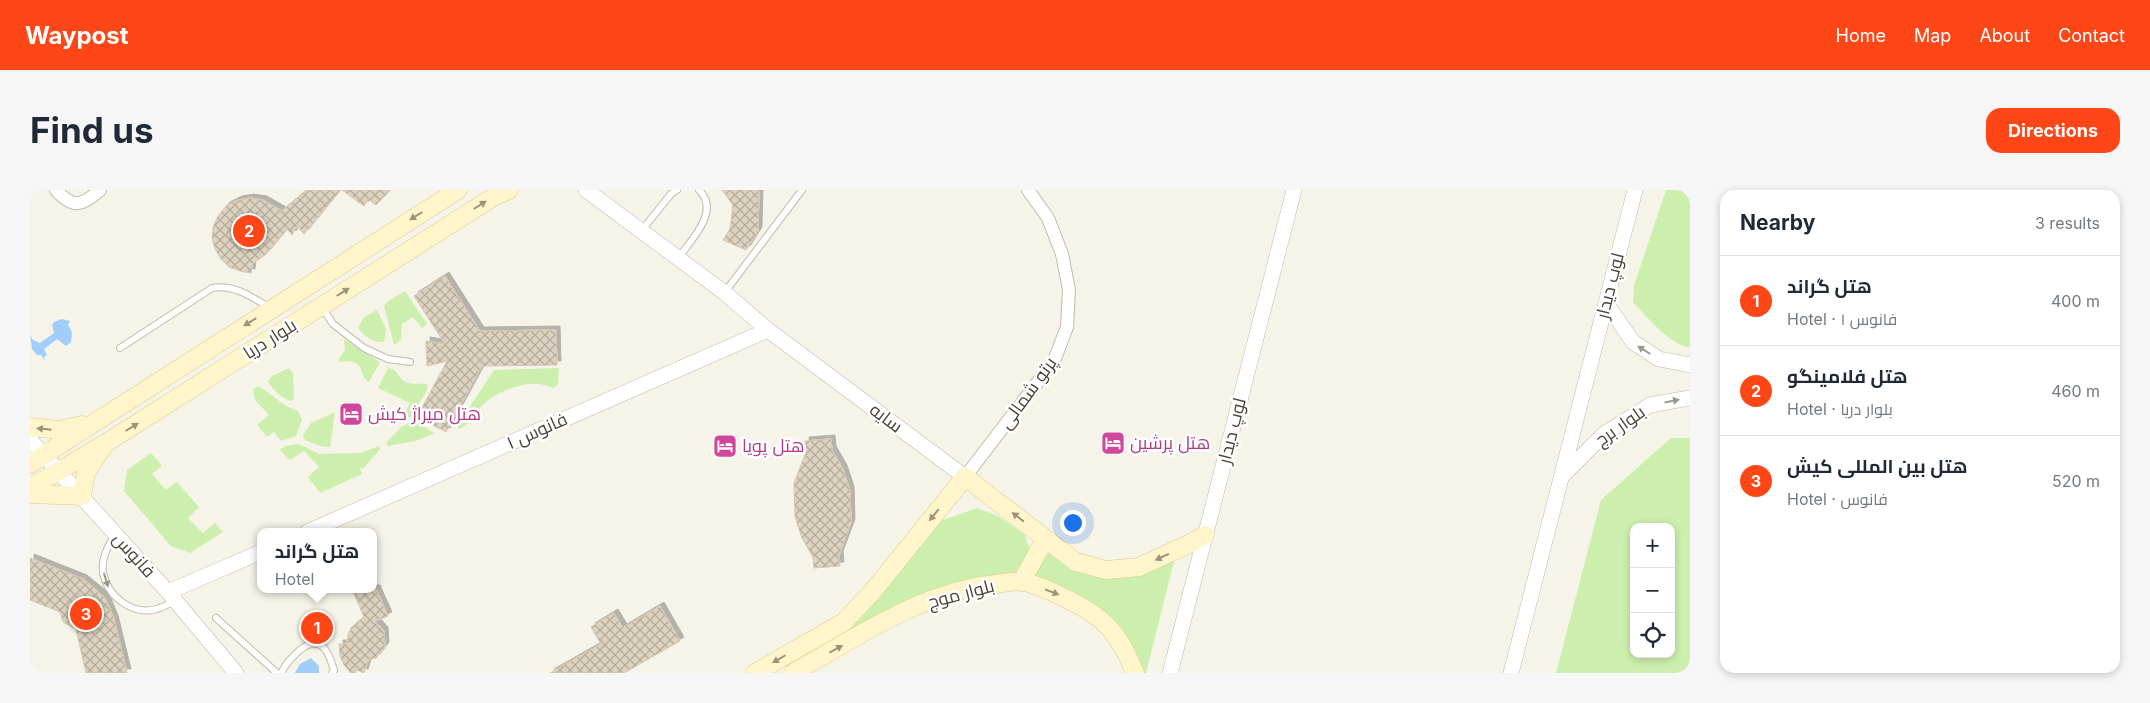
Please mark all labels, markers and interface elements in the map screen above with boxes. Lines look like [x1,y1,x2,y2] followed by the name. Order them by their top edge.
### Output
[25,21,129,50] text: Waypost
[1836,25,1886,46] text: Home
[1914,25,1951,46] text: Map
[1979,25,2030,46] text: About
[2058,25,2125,46] text: Contact
[1986,108,2120,153] button: Directions
[30,109,154,151] text: Find us
[473,201,486,210] one-way arrow
[1740,210,1815,235] text: Nearby
[410,211,423,221] one-way arrow
[233,212,265,250] pin: 2
[2035,213,2100,233] text: 3 results
[1591,251,1630,323] street label: لوپ دیدار
[1787,275,1872,298] text: هتل گراند
[336,288,349,297] one-way arrow
[1753,291,1759,311] text: 1
[2051,291,2100,311] text: 400 m
[1787,309,1897,329] text: Hotel · فانوس ۱
[239,314,301,364] street label: بلوار دریا
[243,318,256,327] one-way arrow
[1638,345,1651,354] one-way arrow
[995,353,1062,434] street label: پرتو شمالی
[1787,365,1908,388] text: هتل فلامینگو
[1751,381,1761,401] text: 2
[2051,381,2100,401] text: 460 m
[1213,396,1252,468] street label: لوپ دیدار
[1664,397,1679,405] one-way arrow
[866,399,907,437] street label: سایه
[1787,399,1893,419] text: Hotel · بلوار دریا
[338,401,364,427] hotel icon: هتل میراژ کیش
[1591,401,1650,452] street label: بلوار برج
[368,403,481,425] place label: هتل میراژ کیش
[503,408,571,454] street label: فانوس ۱
[125,422,138,431] one-way arrow
[36,425,52,433] one-way arrow
[1100,430,1126,456] hotel icon: هتل پرشین
[1130,432,1210,455] place label: هتل پرشین
[712,433,738,459] hotel icon: هتل پویا
[742,435,805,458] place label: هتل پویا
[1787,455,1967,478] text: هتل بین المللی کیش
[1751,471,1761,491] text: 3
[2052,471,2100,491] text: 520 m
[1787,489,1888,509] text: Hotel · فانوس
[929,508,940,521] one-way arrow
[1060,510,1086,536] your location
[1012,512,1025,523] one-way arrow
[1630,523,1675,658] map controls
[1630,523,1675,568] button: +
[108,528,160,582] street label: فانوس
[257,528,377,593] popup
[275,540,359,563] text: هتل گراند
[1155,553,1169,561] one-way arrow
[1630,568,1675,613] button: −
[275,569,314,589] text: Hotel
[102,572,110,587] one-way arrow
[925,575,997,614] street label: بلوار موج
[1045,588,1060,596] one-way arrow
[70,595,102,633] pin: 3
[301,609,333,647] pin: 1
[1630,613,1675,658] button: locate
[829,645,843,653] one-way arrow
[773,655,786,664] one-way arrow

